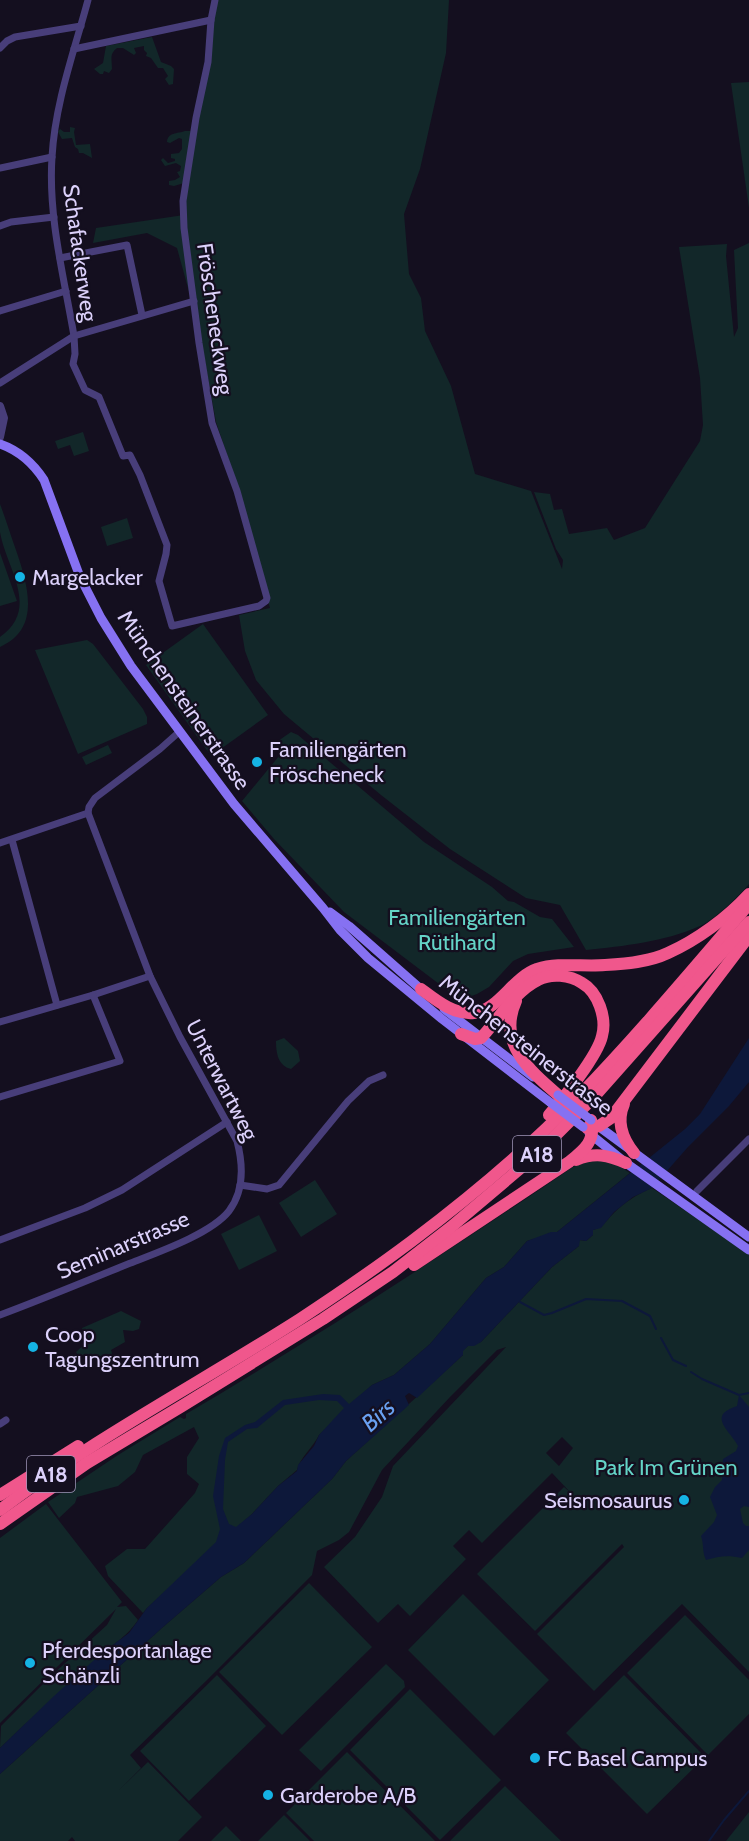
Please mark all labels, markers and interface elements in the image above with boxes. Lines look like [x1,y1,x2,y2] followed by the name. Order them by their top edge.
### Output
[57,183,103,325] street label: Schafackerweg
[191,241,239,398] street label: Fröscheneckweg
[32,564,143,591] place label: Margelacker
[13,570,27,584] marker: Margelacker
[112,605,256,795] street label: Münchensteinerstrasse
[269,736,407,788] place label: Familiengärten Fröscheneck
[250,755,264,769] marker: Familiengärten Fröscheneck
[388,904,526,956] park label: Familiengärten Rütihard
[434,969,618,1121] street label: Münchensteinerstrasse
[180,1015,264,1146] street label: Unterwartweg
[513,1136,561,1172] road number: A18
[53,1205,193,1285] street label: Seminarstrasse
[45,1321,199,1373] place label: Coop Tagungszentrum
[26,1340,40,1354] marker: Coop Tagungszentrum
[355,1392,401,1438] water label: Birs
[594,1454,738,1481] park label: Park Im Grünen
[27,1456,75,1492] road number: A18
[544,1487,672,1514] place label: Seismosaurus
[677,1493,691,1507] marker: Seismosaurus
[42,1637,212,1689] place label: Pferdesportanlage Schänzli
[23,1656,37,1670] marker: Pferdesportanlage Schänzli
[547,1745,707,1772] place label: FC Basel Campus
[528,1751,542,1765] marker: FC Basel Campus
[280,1782,416,1809] place label: Garderobe A/B
[261,1788,275,1802] marker: Garderobe A/B

